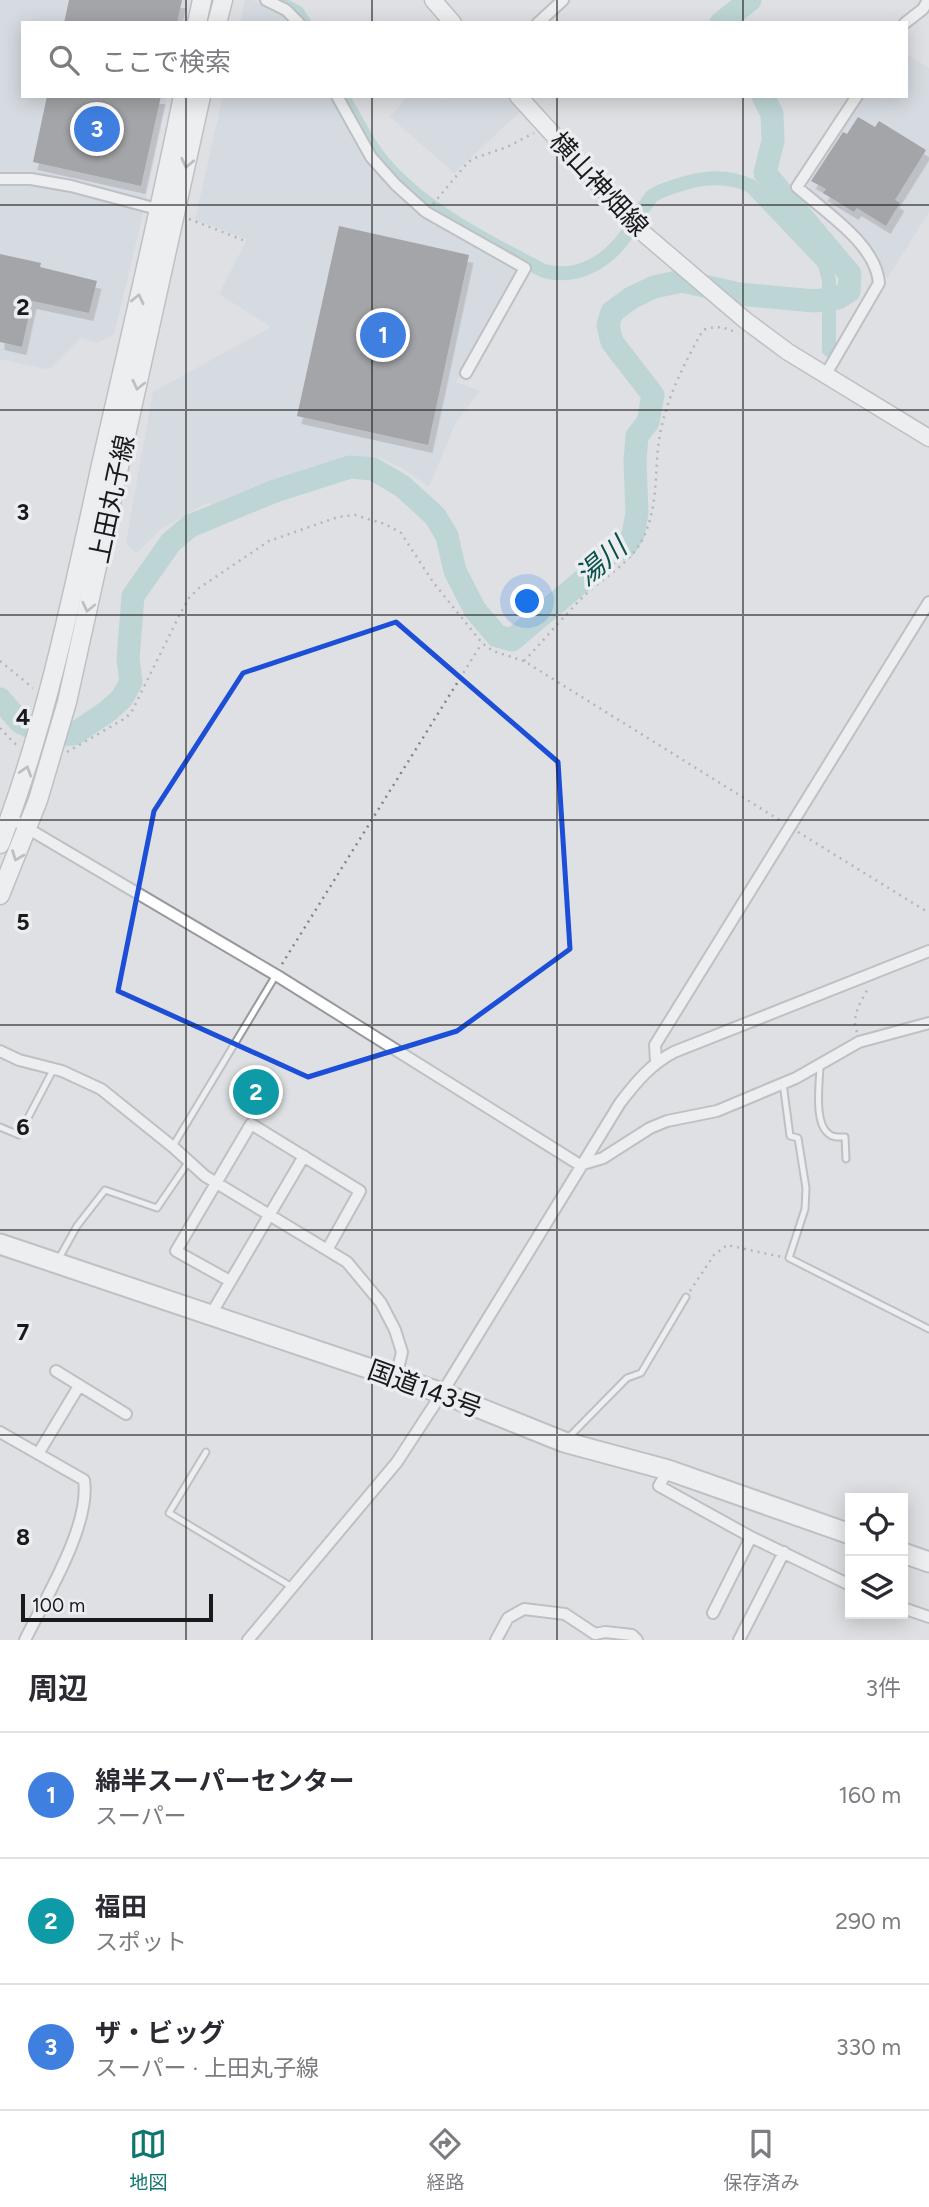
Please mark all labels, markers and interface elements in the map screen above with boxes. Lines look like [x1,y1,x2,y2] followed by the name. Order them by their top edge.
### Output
[21,21,908,98] search box
[45,41,83,79] icon: search
[101,46,231,78] text: ここで検索
[74,103,120,155] pin: 3
[543,126,655,242] street label: 横山神畑線
[181,157,196,169] one-way arrow
[16,293,30,321] text: 2
[130,293,145,305] one-way arrow
[360,309,406,361] pin: 1
[131,379,146,391] one-way arrow
[83,432,141,566] street label: 上田丸子線
[17,498,29,526] text: 3
[569,528,636,592] water label: 湯川
[510,584,544,618] your location
[82,601,97,613] one-way arrow
[16,703,30,731] text: 4
[18,765,33,777] one-way arrow
[12,850,26,862] one-way arrow
[16,908,30,936] text: 5
[233,1066,279,1118] pin: 2
[16,1113,30,1141] text: 6
[17,1318,30,1346] text: 7
[364,1354,486,1424] street label: 国道143号
[845,1493,908,1619] map controls
[845,1493,908,1556] button: locate
[16,1523,30,1551] text: 8
[845,1556,908,1619] button: layers
[21,1591,214,1623] scale bar
[32,1594,85,1617] text: 100 m
[28,1670,88,1707] text: 周辺
[865,1674,901,1702] text: 3件
[95,1765,355,1797] text: 綿半スーパーセンター
[46,1781,56,1809] text: 1
[838,1781,901,1809] text: 160 m
[95,1802,187,1830] text: スーパー
[95,1891,147,1923] text: 福田
[44,1907,58,1935] text: 2
[835,1907,901,1935] text: 290 m
[95,1928,187,1956] text: スポット
[95,2017,225,2049] text: ザ・ビッグ
[45,2033,57,2061] text: 3
[836,2033,901,2061] text: 330 m
[95,2054,319,2082] text: スーパー · 上田丸子線
[129,2125,168,2194] tab: 地図
[426,2125,465,2194] tab: 経路
[723,2125,800,2194] tab: 保存済み

